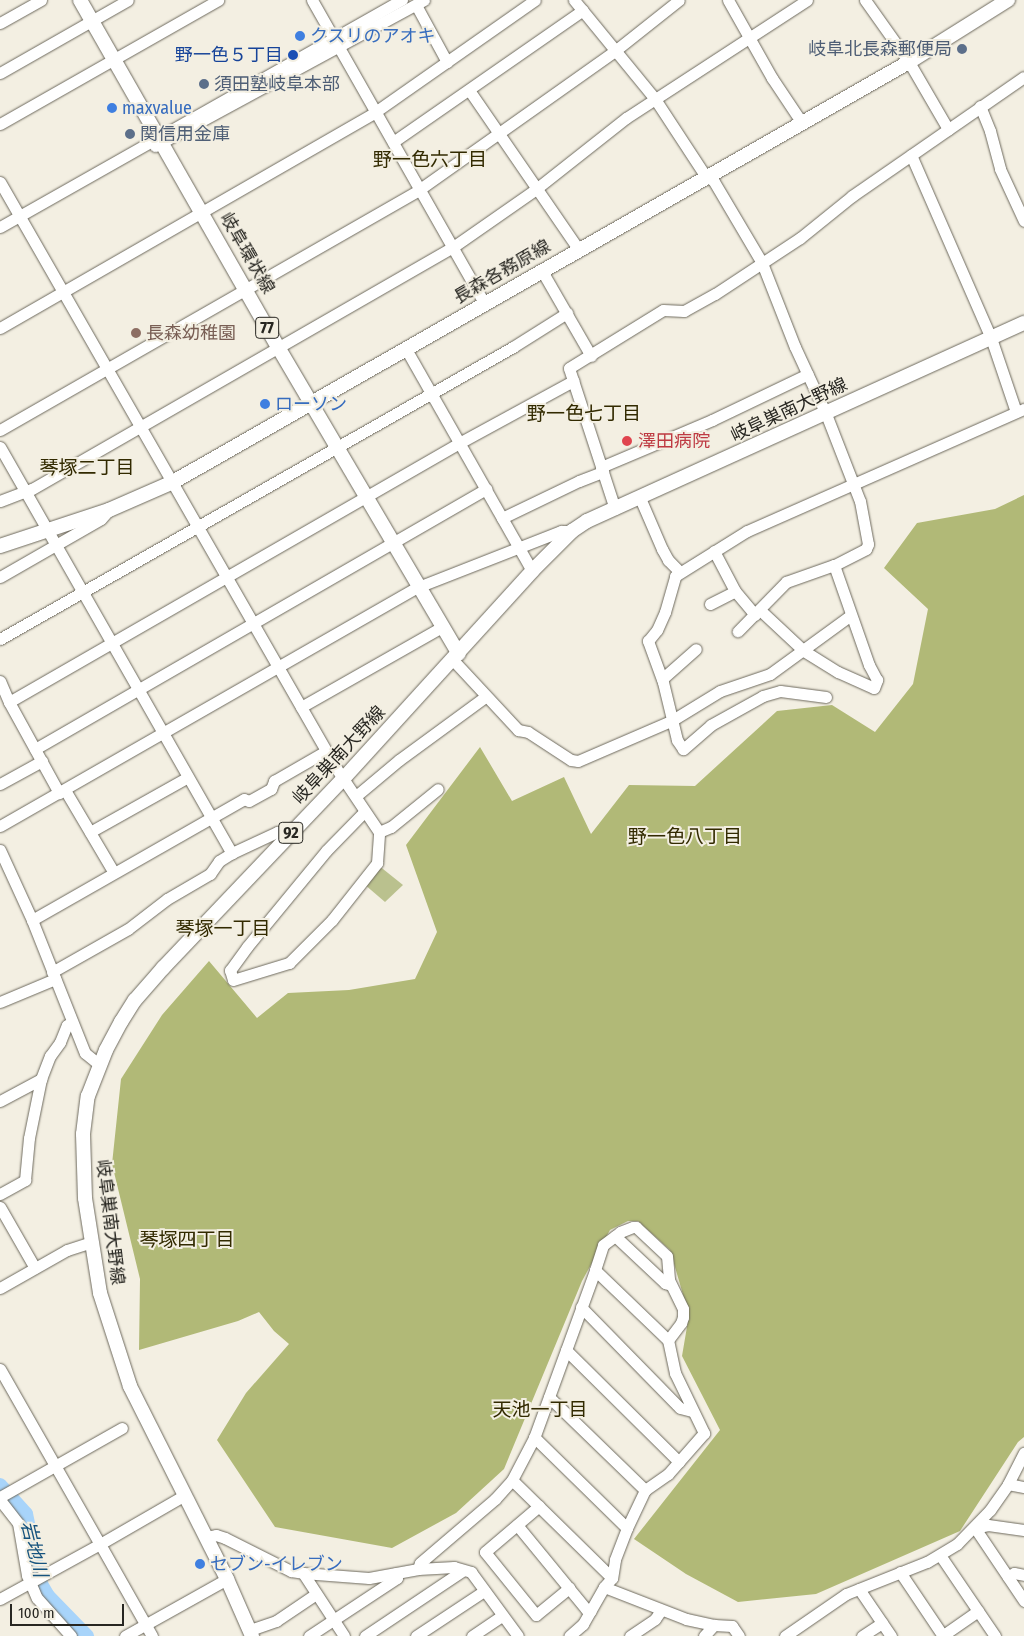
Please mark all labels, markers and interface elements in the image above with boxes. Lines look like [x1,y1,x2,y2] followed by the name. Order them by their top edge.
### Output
[310,25,436,47] place label: クスリのアオキ
[294,30,306,42] marker: クスリのアオキ
[808,38,952,60] place label: 岐阜北長森郵便局
[956,43,968,55] marker: 岐阜北長森郵便局
[175,44,283,66] place label: 野一色５丁目
[287,49,299,61] marker: 野一色５丁目
[214,73,340,95] place label: 須田塾岐阜本部
[198,78,210,90] marker: 須田塾岐阜本部
[122,97,192,119] place label: maxvalue
[106,102,118,114] marker: maxvalue
[140,123,230,145] place label: 関信用金庫
[124,128,136,140] marker: 関信用金庫
[373,149,487,171] district label: 野一色六丁目
[215,209,279,297] street label: 岐阜環状線
[450,236,554,308] street label: 長森各務原線
[254,314,280,342] road number: 77
[146,322,236,344] place label: 長森幼稚園
[130,327,142,339] marker: 長森幼稚園
[727,374,851,446] street label: 岐阜巣南大野線
[275,393,347,415] place label: ローソン
[259,398,271,410] marker: ローソン
[527,403,641,425] district label: 野一色七丁目
[638,430,710,452] place label: 澤田病院
[620,434,634,448] marker: 澤田病院
[40,457,134,479] district label: 琴塚二丁目
[288,702,390,808] street label: 岐阜巣南大野線
[277,820,305,846] road number: 92
[628,826,742,848] district label: 野一色八丁目
[176,918,270,940] district label: 琴塚一丁目
[92,1158,128,1286] street label: 岐阜巣南大野線
[140,1229,234,1251] district label: 琴塚四丁目
[493,1399,587,1421] district label: 天池一丁目
[16,1519,52,1579] water label: 岩地川
[210,1553,343,1575] place label: セブン-イレブン
[194,1558,206,1570] marker: セブン-イレブン
[12,1594,126,1626] scale bar
[18,1604,55,1622] text: 100 m

